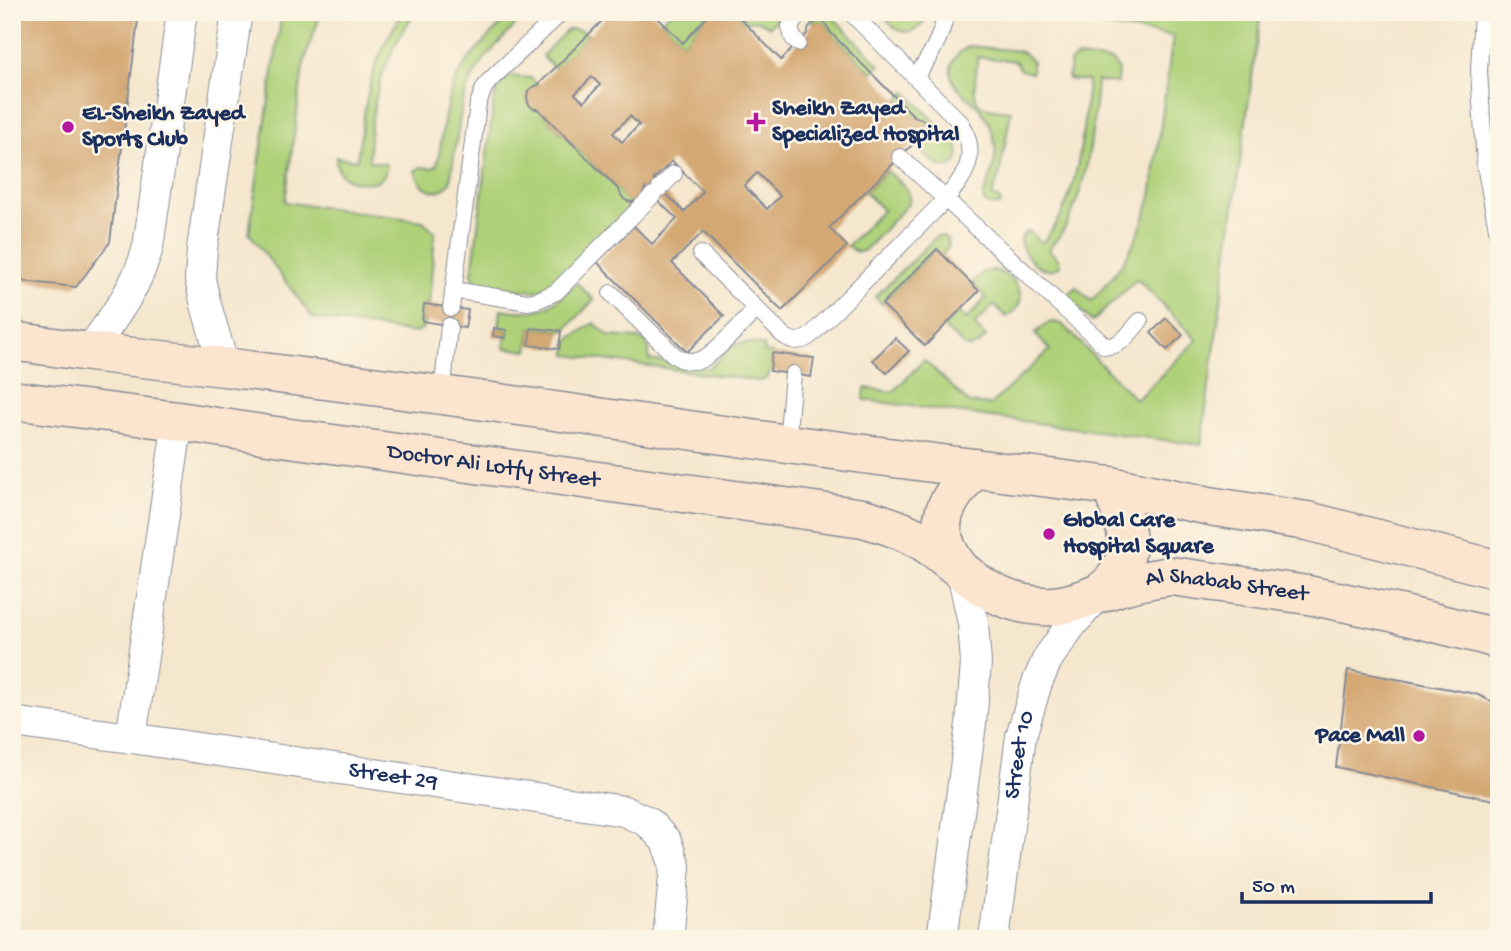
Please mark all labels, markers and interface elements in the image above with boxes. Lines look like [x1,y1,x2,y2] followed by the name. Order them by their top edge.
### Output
[772,96,959,149] place label: Sheikh Zayed Specialized Hospital
[82,101,247,154] place label: EL-Sheikh Zayed Sports Club
[746,112,766,132] marker: Sheikh Zayed Specialized Hospital
[60,119,76,135] marker: EL-Sheikh Zayed Sports Club
[384,438,603,495] street label: Doctor Ali Lotfy Street
[1063,508,1215,561] place label: Global Care Hospital Square
[1041,526,1057,542] marker: Global Care Hospital Square
[1143,562,1311,609] street label: Al Shabab Street
[999,707,1041,801] street label: Street 10
[1314,723,1405,750] place label: Pace Mall
[1411,728,1427,744] marker: Pace Mall
[347,757,440,797] street label: Street 29
[1242,860,1430,904] scale bar
[1252,876,1295,901] text: 50 m

